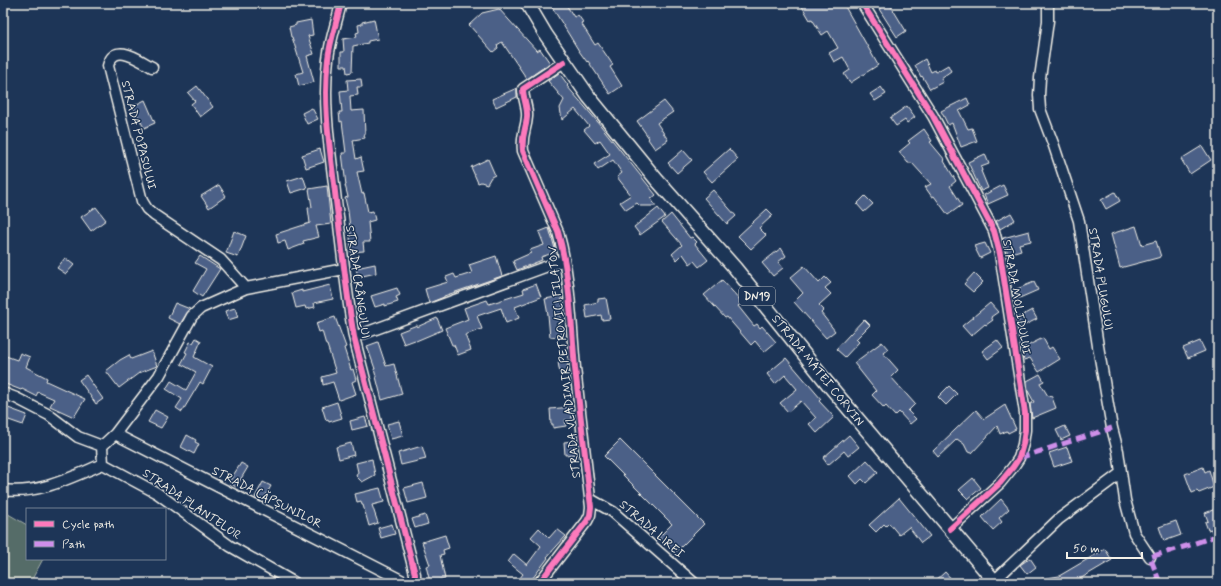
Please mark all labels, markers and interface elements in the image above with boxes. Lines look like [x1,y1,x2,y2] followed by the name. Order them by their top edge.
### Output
[117,79,159,192] street label: STRADA POPASULUI
[341,224,373,340] street label: STRADA CRÂNGULUI
[1084,227,1116,332] street label: STRADA PLUGULUI
[998,238,1034,356] street label: STRADA MOLIDULUI
[545,245,585,479] street label: STRADA VLADIMIR PETROVICI FILATOV
[739,287,775,305] road number: DN19
[767,312,867,429] street label: STRADA MATEI CORVIN
[209,463,325,533] street label: STRADA CĂPȘUNILOR
[139,466,244,544] street label: STRADA PLANTELOR
[615,497,687,562] street label: STRADA LIREI
[26,508,166,560] legend
[62,517,114,533] text: Cycle path
[1067,534,1142,560] scale bar
[62,537,85,553] text: Path
[1073,541,1100,557] text: 50 m

